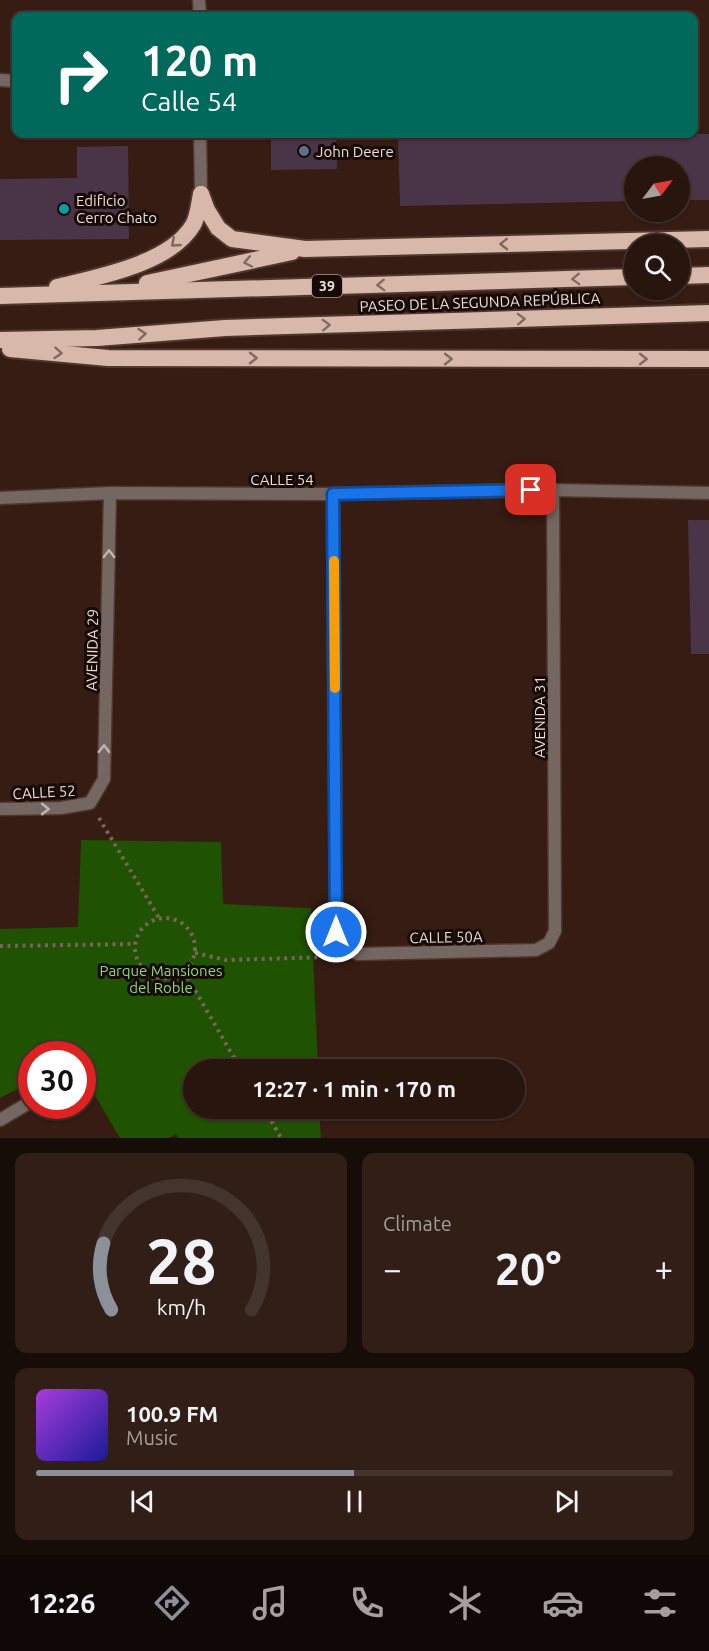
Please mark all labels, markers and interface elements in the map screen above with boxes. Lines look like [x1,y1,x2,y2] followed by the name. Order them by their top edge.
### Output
[42,36,120,114] icon: right
[141,37,258,84] text: 120 m
[141,86,237,116] text: Calle 54
[316,143,394,160] place label: John Deere
[297,144,311,158] marker: John Deere
[624,156,690,222] north arrow
[624,156,690,300] map controls
[76,192,157,226] place label: Edificio Cerro Chato
[57,202,71,216] marker: Edificio Cerro Chato
[624,234,690,300] button: search
[170,236,181,247] one-way arrow
[499,238,508,250] one-way arrow
[243,254,253,267] one-way arrow
[572,273,581,285] one-way arrow
[312,275,342,297] road number: 39
[377,278,386,291] one-way arrow
[359,289,601,315] street label: PASEO DE LA SEGUNDA REPÚBLICA
[516,312,525,325] one-way arrow
[321,318,330,331] one-way arrow
[138,328,147,341] one-way arrow
[54,346,63,359] one-way arrow
[249,352,258,364] one-way arrow
[444,353,453,365] one-way arrow
[639,353,648,365] one-way arrow
[505,464,556,515] pin
[250,471,314,488] street label: CALLE 54
[514,473,547,506] icon: arrive
[102,549,115,558] one-way arrow
[83,609,101,691] street label: AVENIDA 29
[531,676,548,758] street label: AVENIDA 31
[98,744,111,753] one-way arrow
[12,782,76,802] street label: CALLE 52
[41,803,50,815] one-way arrow
[304,900,368,964] position arrow
[409,928,483,946] street label: CALLE 50A
[100,962,222,996] park label: Parque Mansiones del Roble
[18,1041,96,1119] speed limit sign: 30
[252,1076,456,1101] text: 12:27 · 1 min · 170 m
[383,1212,452,1235] text: Climate
[146,1226,216,1296] text: 28
[495,1243,561,1294] text: 20°
[383,1250,402,1287] text: −
[654,1250,673,1287] text: +
[156,1295,206,1319] text: km/h
[126,1401,218,1426] text: 100.9 FM
[126,1426,178,1449] text: Music
[126,1485,159,1518] icon: previous
[338,1485,371,1518] icon: pause
[550,1485,583,1518] icon: next
[151,1582,193,1624] icon: directions
[249,1582,291,1624] icon: music
[346,1582,388,1624] icon: phone
[444,1582,486,1624] icon: climate
[542,1582,584,1624] icon: car
[639,1582,681,1624] icon: filters
[28,1588,95,1618] text: 12:26

